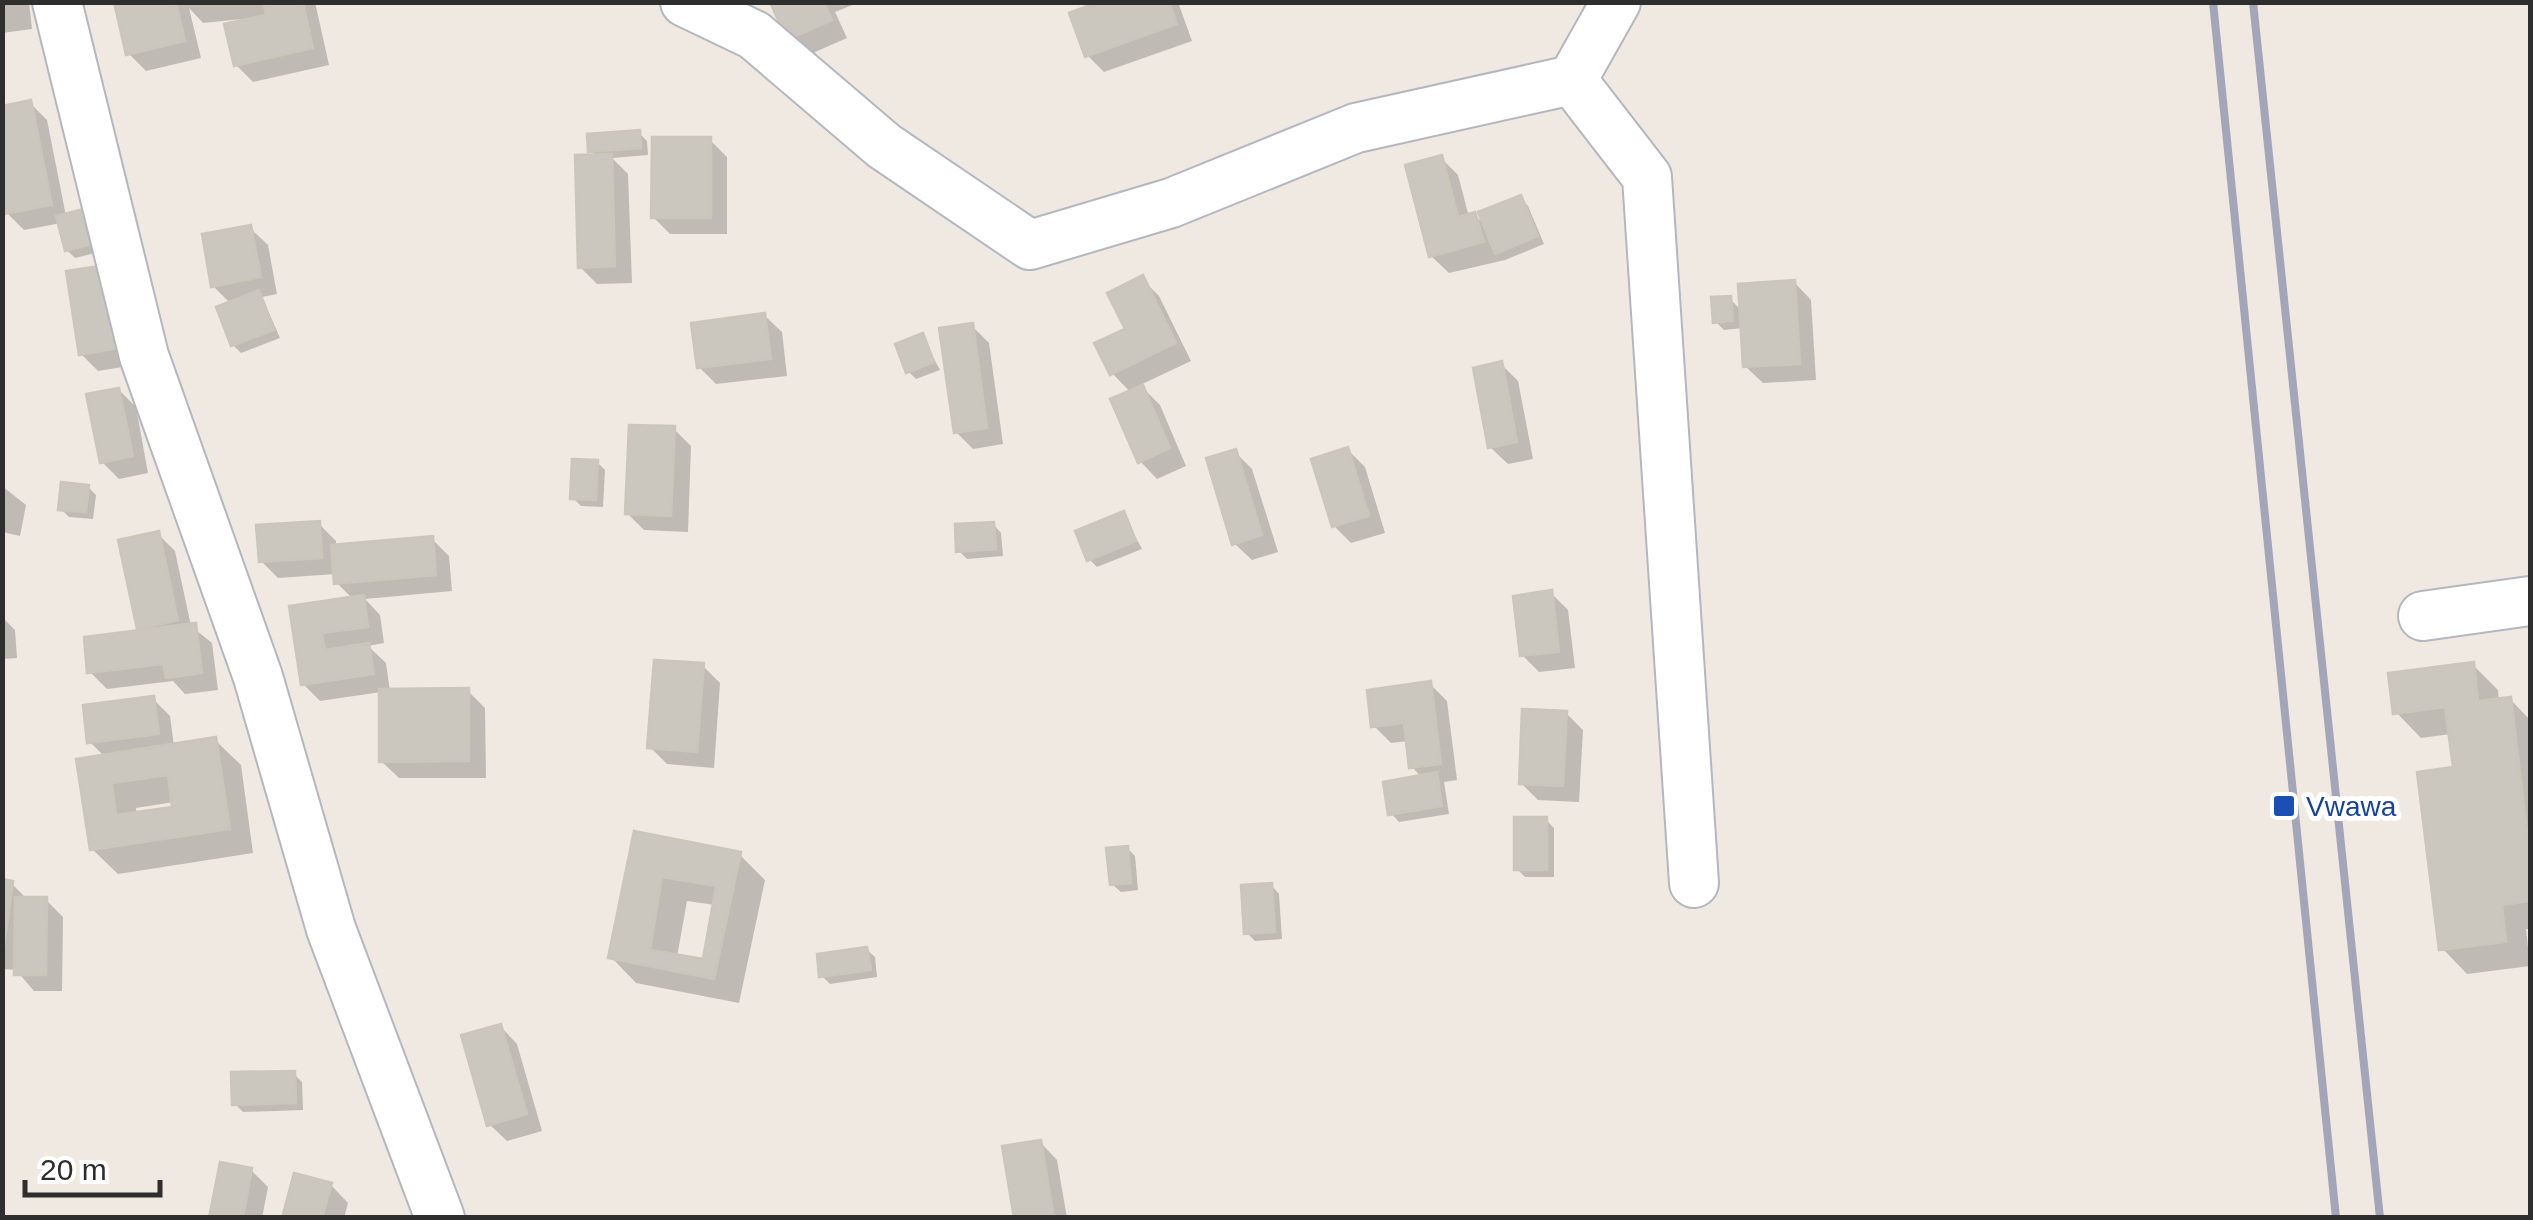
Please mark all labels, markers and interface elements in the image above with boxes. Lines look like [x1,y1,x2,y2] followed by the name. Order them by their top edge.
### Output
[2306,791,2397,822] place label: Vwawa
[2271,793,2297,819] marker: Vwawa
[25,1135,160,1197] scale bar
[40,1153,107,1186] text: 20 m

